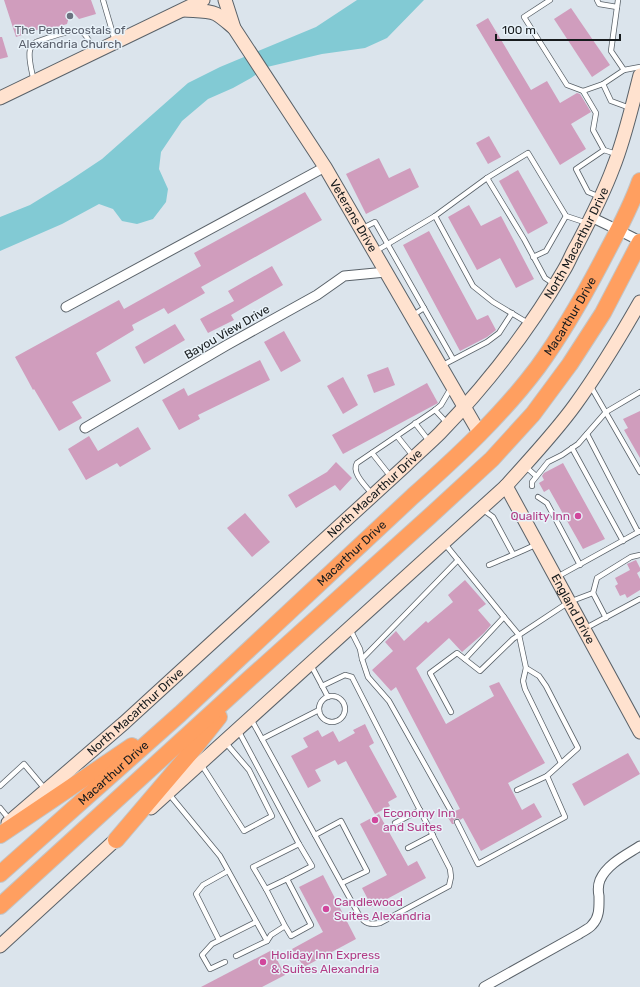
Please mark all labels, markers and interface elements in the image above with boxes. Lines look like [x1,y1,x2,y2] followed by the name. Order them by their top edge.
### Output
[65,11,75,21] marker: The Pentecostals of Alexandria Church
[496,16,620,42] scale bar
[15,23,126,51] place label: The Pentecostals of Alexandria Church
[502,23,536,37] text: 100 m
[327,177,380,255] street label: Veterans Drive
[541,185,611,301] street label: North Macarthur Drive
[541,274,599,358] street label: Macarthur Drive
[182,302,272,362] street label: Bayou View Drive
[324,446,425,541] street label: North Macarthur Drive
[510,509,570,523] place label: Quality Inn
[573,511,583,521] marker: Quality Inn
[314,518,389,589] street label: Macarthur Drive
[548,572,598,647] street label: England Drive
[84,665,186,758] street label: North Macarthur Drive
[76,738,152,808] street label: Macarthur Drive
[383,806,455,834] place label: Economy Inn and Suites
[370,815,380,825] marker: Economy Inn and Suites
[334,895,431,923] place label: Candlewood Suites Alexandria
[321,904,331,914] marker: Candlewood Suites Alexandria
[271,948,380,976] place label: Holiday Inn Express & Suites Alexandria
[258,957,268,967] marker: Holiday Inn Express & Suites Alexandria

